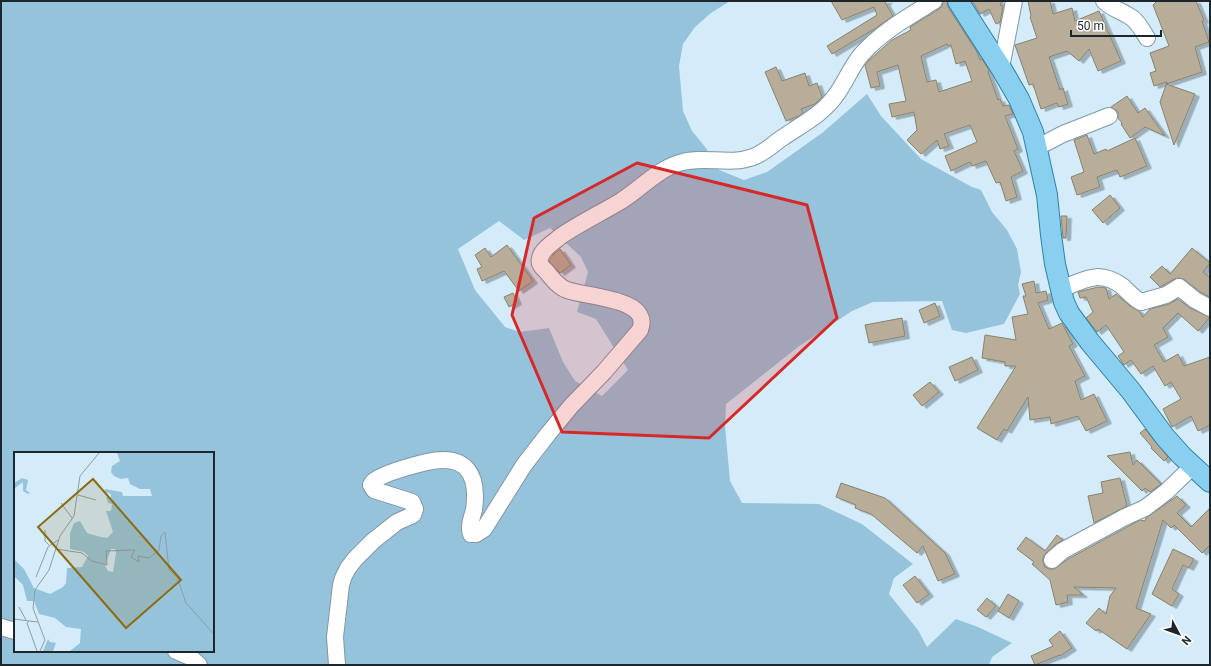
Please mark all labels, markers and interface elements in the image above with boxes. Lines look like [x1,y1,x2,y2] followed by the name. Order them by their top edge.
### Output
[1071,12,1161,38] scale bar
[1077,19,1104,33] text: 50 m
[14,452,214,652] inset map
[1159,614,1199,654] north arrow
[1179,633,1194,648] text: N

